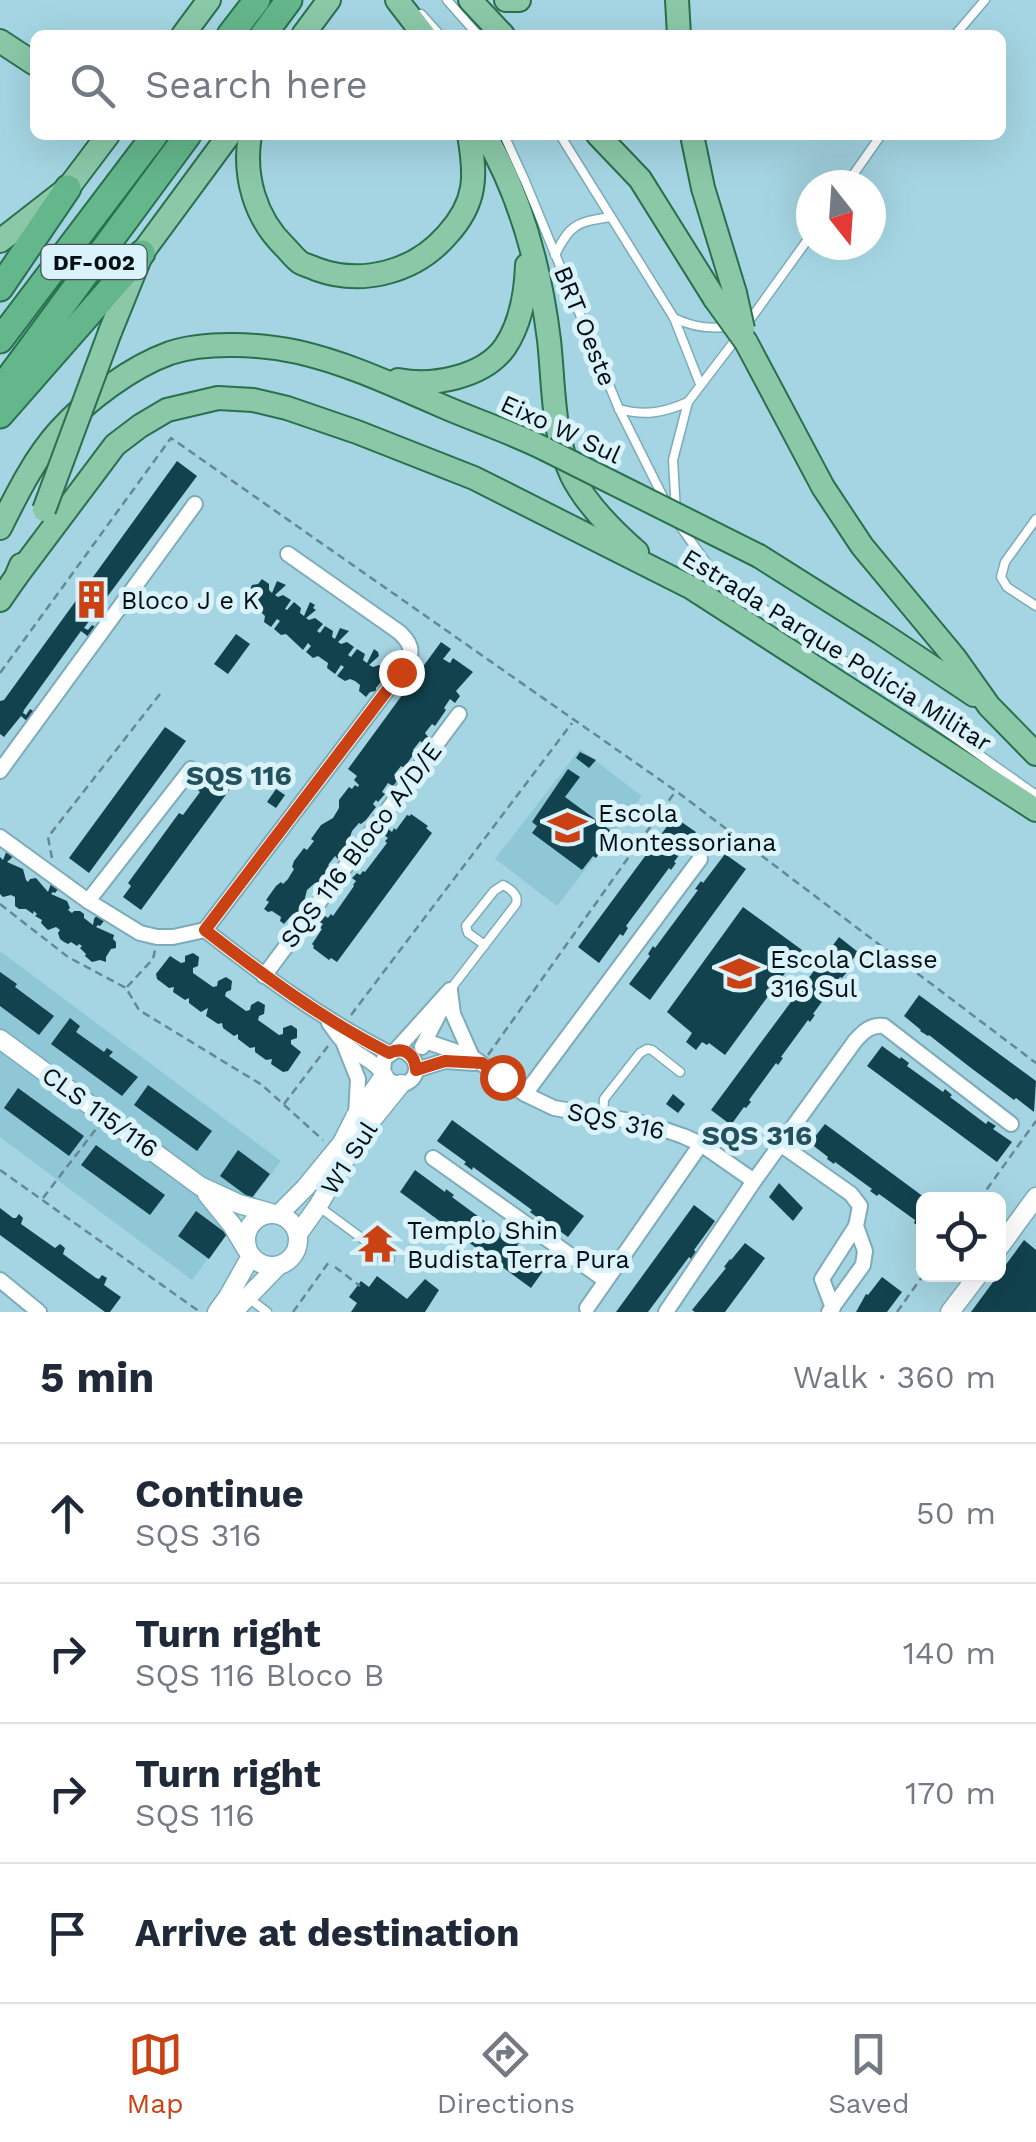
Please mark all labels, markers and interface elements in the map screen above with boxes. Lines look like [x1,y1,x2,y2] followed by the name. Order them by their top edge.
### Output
[30,30,1006,140] search box
[65,58,120,113] icon: search
[145,63,368,107] text: Search here
[796,170,886,260] north arrow
[42,245,146,279] road number: DF-002
[548,262,622,390] street label: BRT Oeste
[496,389,626,470] street label: Eixo W Sul
[677,543,997,757] street label: Estrada Parque Polícia Militar
[70,579,112,621] building icon: Bloco J e K
[121,586,259,615] place label: Bloco J e K
[379,650,425,696] route end
[274,737,448,953] street label: SQS 116 Bloco A/D/E
[186,759,292,792] district label: SQS 116
[598,799,776,857] place label: Escola Montessoriana
[547,806,589,848] school or university icon: Escola Montessoriana
[770,945,938,1003] place label: Escola Classe 316 Sul
[719,952,761,994] school or university icon: Escola Classe 316 Sul
[480,1055,526,1101] route start
[37,1060,163,1164] street label: CLS 115/116
[565,1097,667,1145] street label: SQS 316
[315,1116,383,1200] street label: W1 Sul
[702,1119,812,1152] district label: SQS 316
[916,1192,1006,1282] map controls
[916,1192,1006,1282] button: locate
[407,1216,630,1274] place label: Templo Shin Budista Terra Pura
[356,1223,398,1265] temple icon: Templo Shin Budista Terra Pura
[40,1353,154,1402] text: 5 min
[793,1358,996,1396] text: Walk · 360 m
[135,1472,304,1516] text: Continue
[40,1486,95,1541] icon: ahead
[916,1494,996,1532] text: 50 m
[135,1516,261,1554] text: SQS 316
[135,1612,321,1656] text: Turn right
[40,1626,95,1681] icon: right
[903,1634,996,1672] text: 140 m
[135,1656,384,1694] text: SQS 116 Bloco B
[135,1752,321,1796] text: Turn right
[40,1766,95,1821] icon: right
[905,1774,996,1812] text: 170 m
[135,1796,255,1834] text: SQS 116
[40,1906,95,1961] icon: arrive
[135,1911,520,1955] text: Arrive at destination
[127,2027,184,2120] tab: Map
[437,2027,575,2120] tab: Directions
[828,2027,909,2120] tab: Saved

